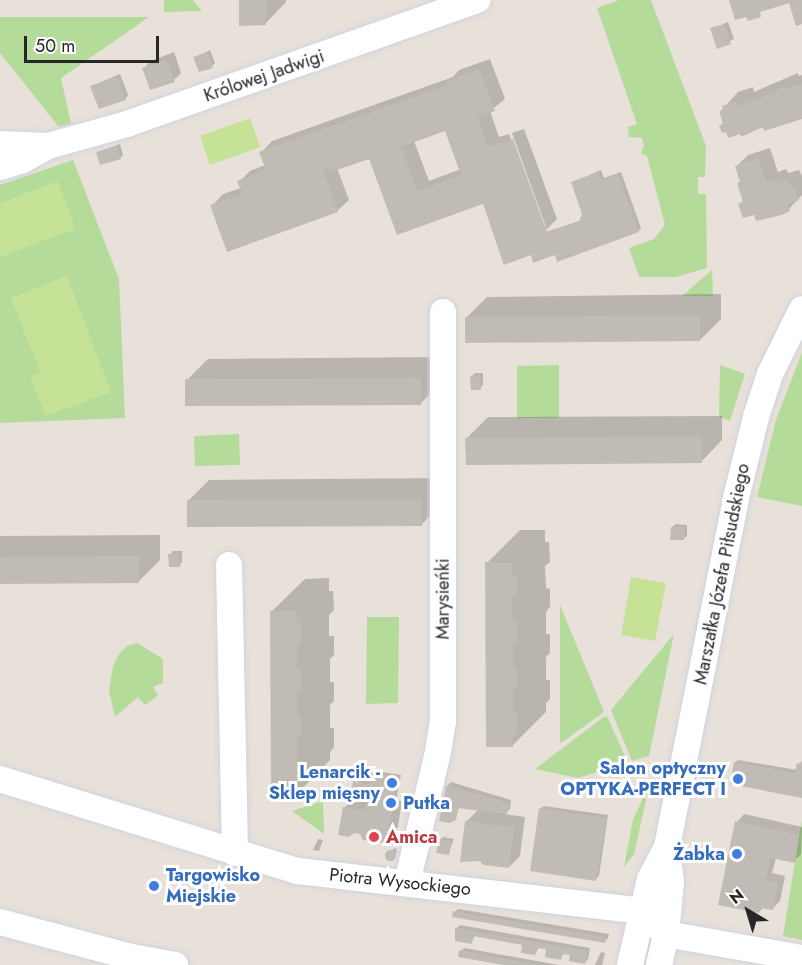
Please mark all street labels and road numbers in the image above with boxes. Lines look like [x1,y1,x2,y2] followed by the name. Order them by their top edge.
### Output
[201,45,327,107] street label: Królowej Jadwigi
[690,462,754,686] street label: Marszałka Józefa Piłsudskiego
[432,558,454,640] street label: Marysieńki
[328,864,472,900] street label: Piotra Wysockiego

